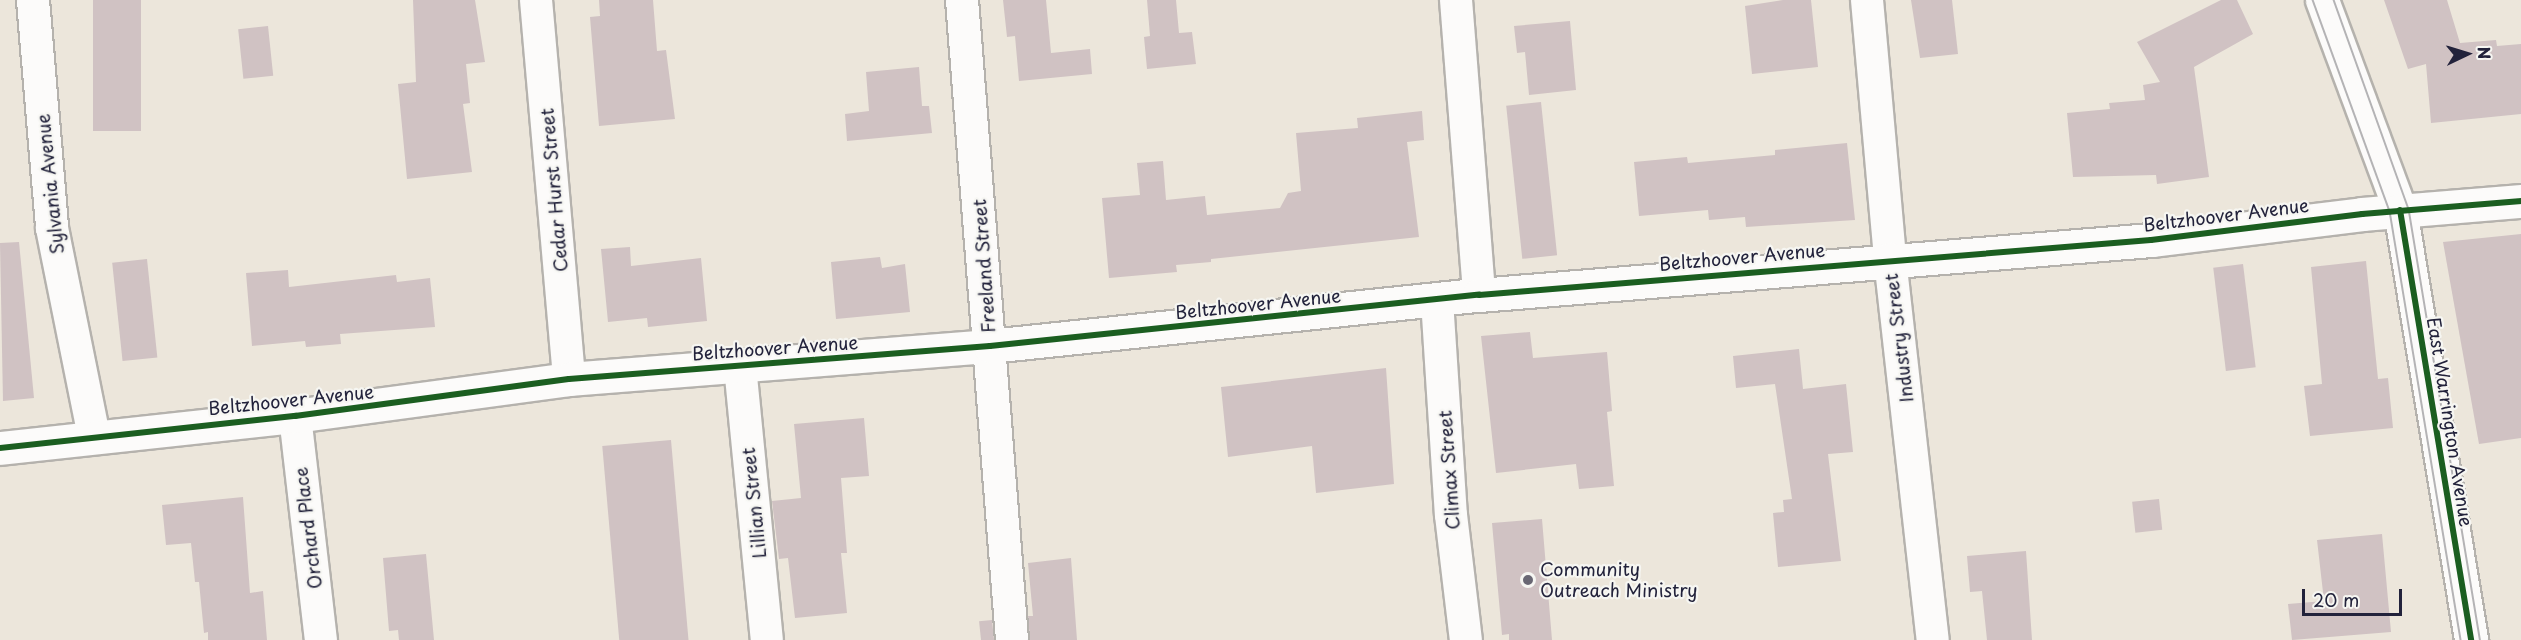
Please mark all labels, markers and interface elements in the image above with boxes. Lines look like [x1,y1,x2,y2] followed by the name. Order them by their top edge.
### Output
[2437,24,2497,84] north arrow
[2473,46,2497,60] text: N
[536,107,572,273] street label: Cedar Hurst Street
[32,113,68,255] street label: Sylvania Avenue
[2142,194,2310,236] street label: Beltzhoover Avenue
[969,198,999,334] street label: Freeland Street
[1658,239,1826,275] street label: Beltzhoover Avenue
[1880,272,1918,404] street label: Industry Street
[1174,285,1342,323] street label: Beltzhoover Avenue
[2423,318,2477,526] street label: East Warrington Avenue
[691,331,859,365] street label: Beltzhoover Avenue
[207,381,375,419] street label: Beltzhoover Avenue
[1434,409,1464,531] street label: Climax Street
[737,447,771,559] street label: Lillian Street
[290,465,326,591] street label: Orchard Place
[1540,559,1698,602] place label: Community Outreach Ministry
[1521,573,1535,587] marker: Community Outreach Ministry
[2305,577,2406,615] scale bar
[2313,586,2359,613] text: 20 m

